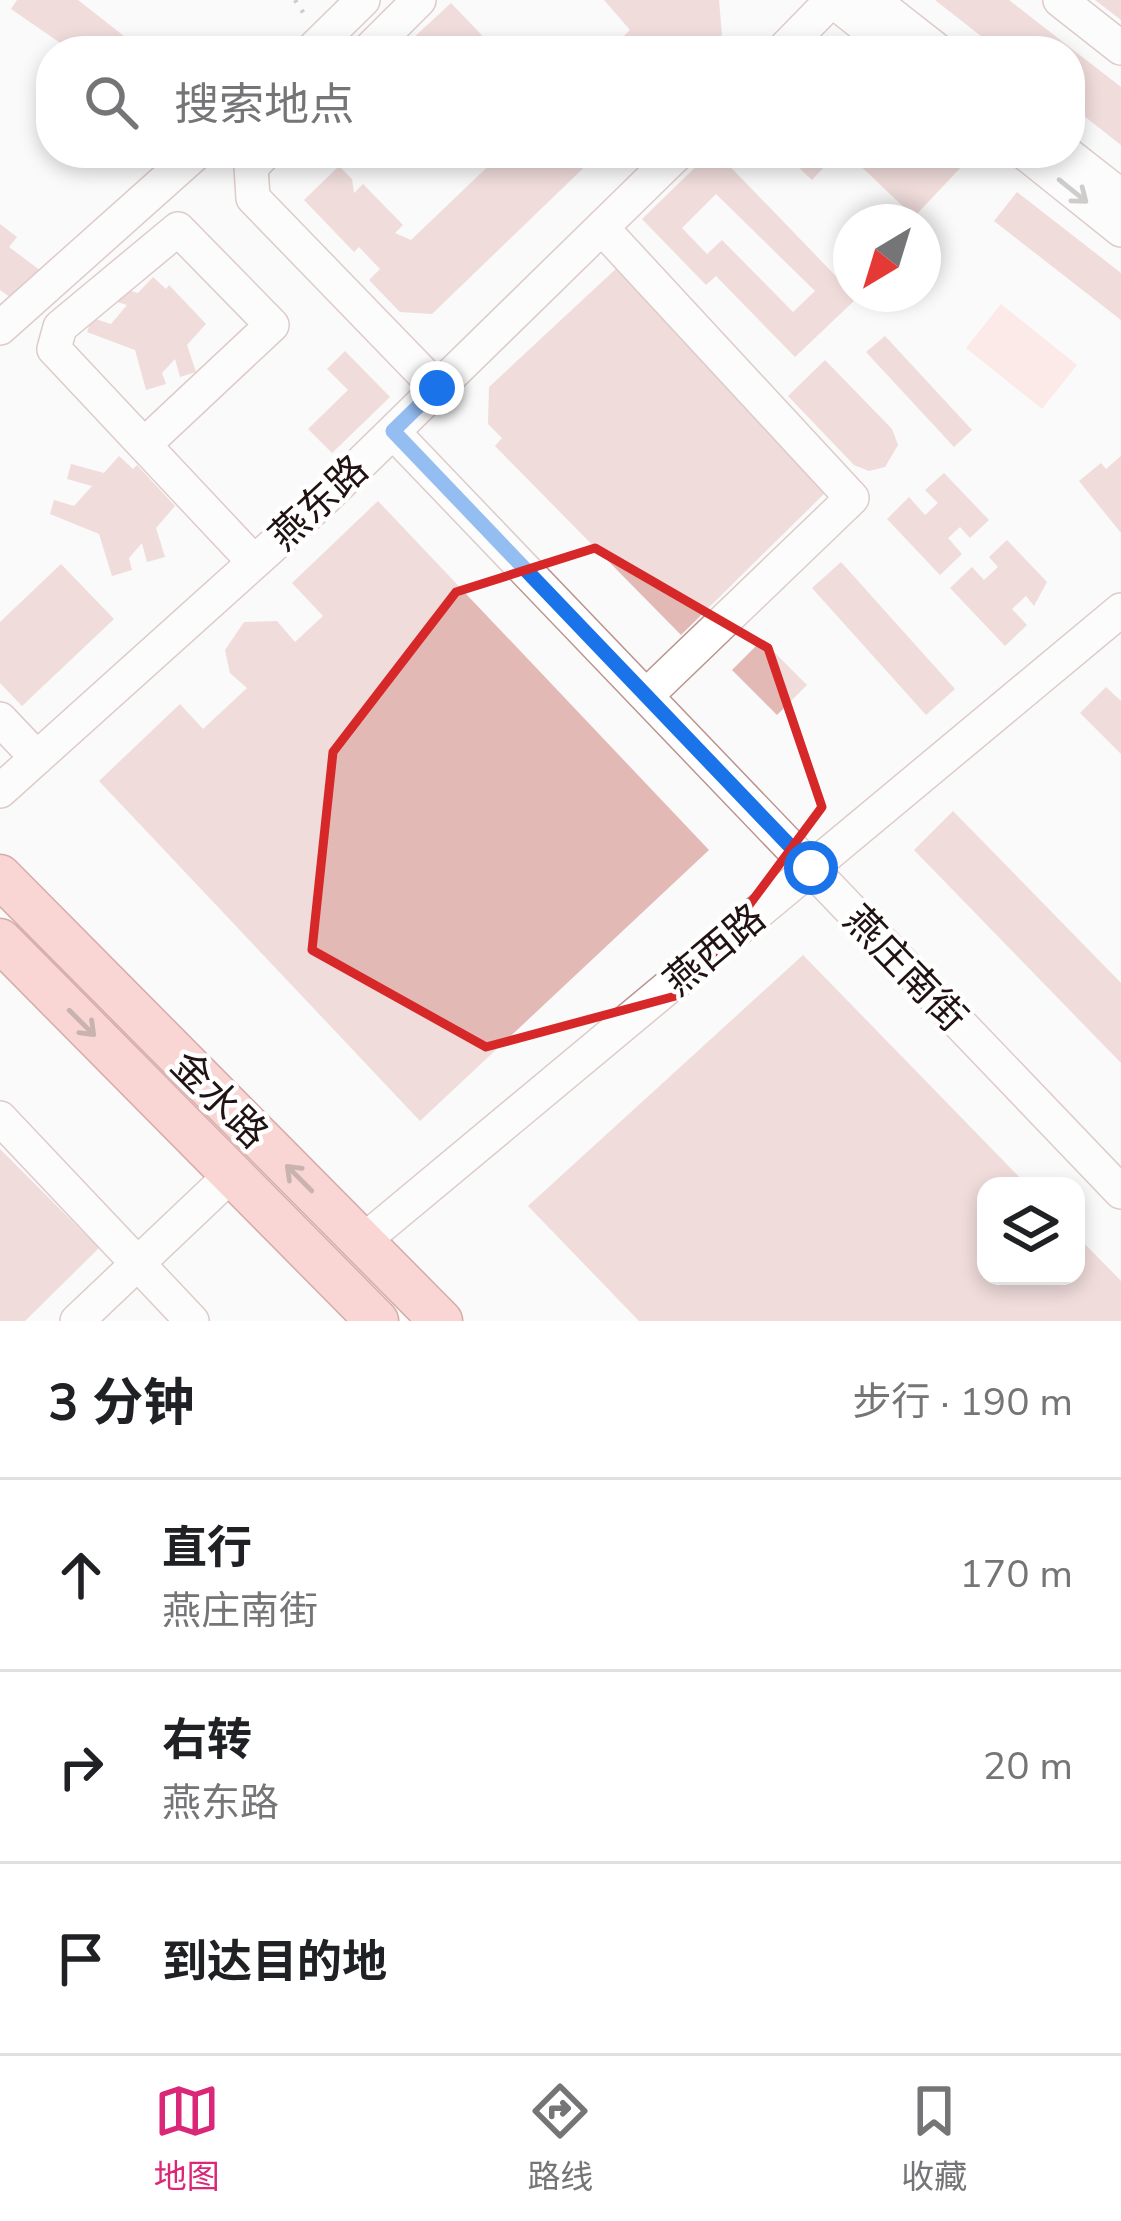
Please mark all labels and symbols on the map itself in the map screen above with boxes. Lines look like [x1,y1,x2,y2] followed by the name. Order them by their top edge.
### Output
[1056,177,1088,204] one-way arrow
[833,204,941,312] north arrow
[410,361,464,415] route end
[258,444,380,562] street label: 燕东路
[784,841,838,895] route start
[653,892,777,1008] street label: 燕西路
[832,895,978,1044] street label: 燕庄南街
[68,1008,96,1037] one-way arrow
[159,1040,279,1160] street label: 金水路
[285,1164,314,1193] one-way arrow

